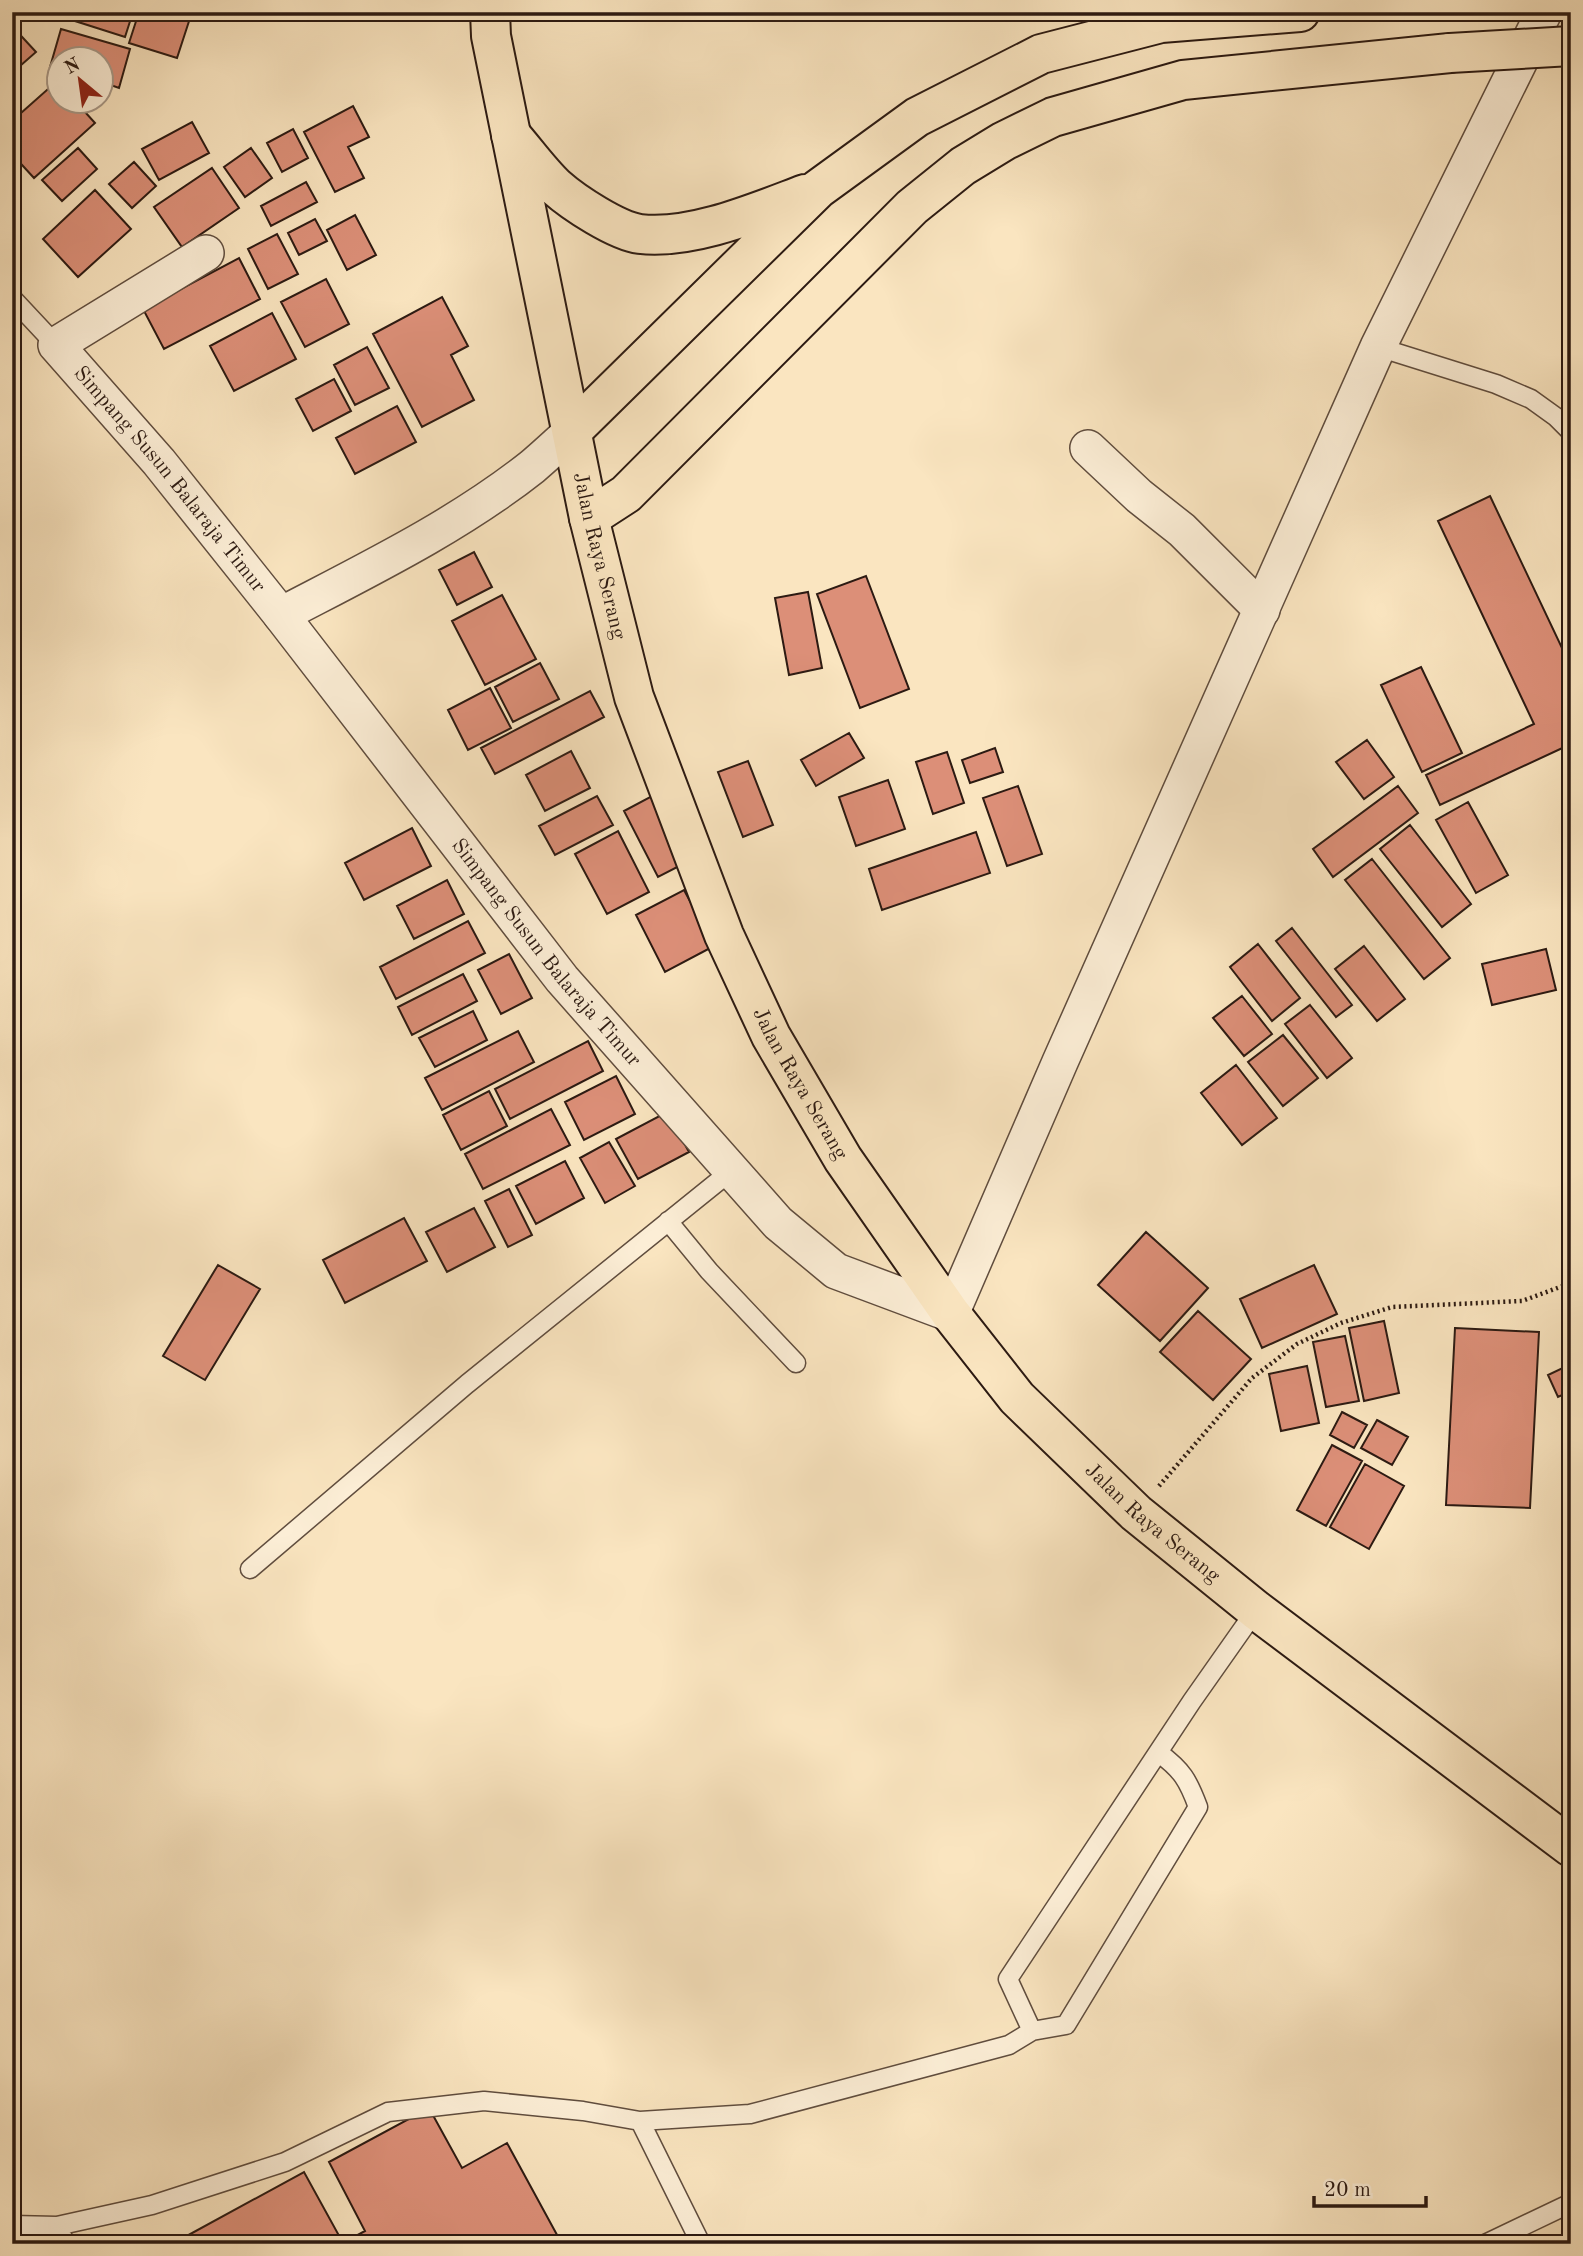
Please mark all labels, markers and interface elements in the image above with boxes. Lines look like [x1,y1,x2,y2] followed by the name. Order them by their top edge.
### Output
[46,46,116,116] north arrow
[62,55,84,79] text: N
[70,362,270,597] street label: Simpang Susun Balaraja Timur
[569,470,630,642] street label: Jalan Raya Serang
[447,835,645,1071] street label: Simpang Susun Balaraja Timur
[749,1004,852,1164] street label: Jalan Raya Serang
[1081,1459,1224,1587] street label: Jalan Raya Serang
[1314,2165,1426,2209] scale bar
[1324,2180,1371,2201] text: 20 m

